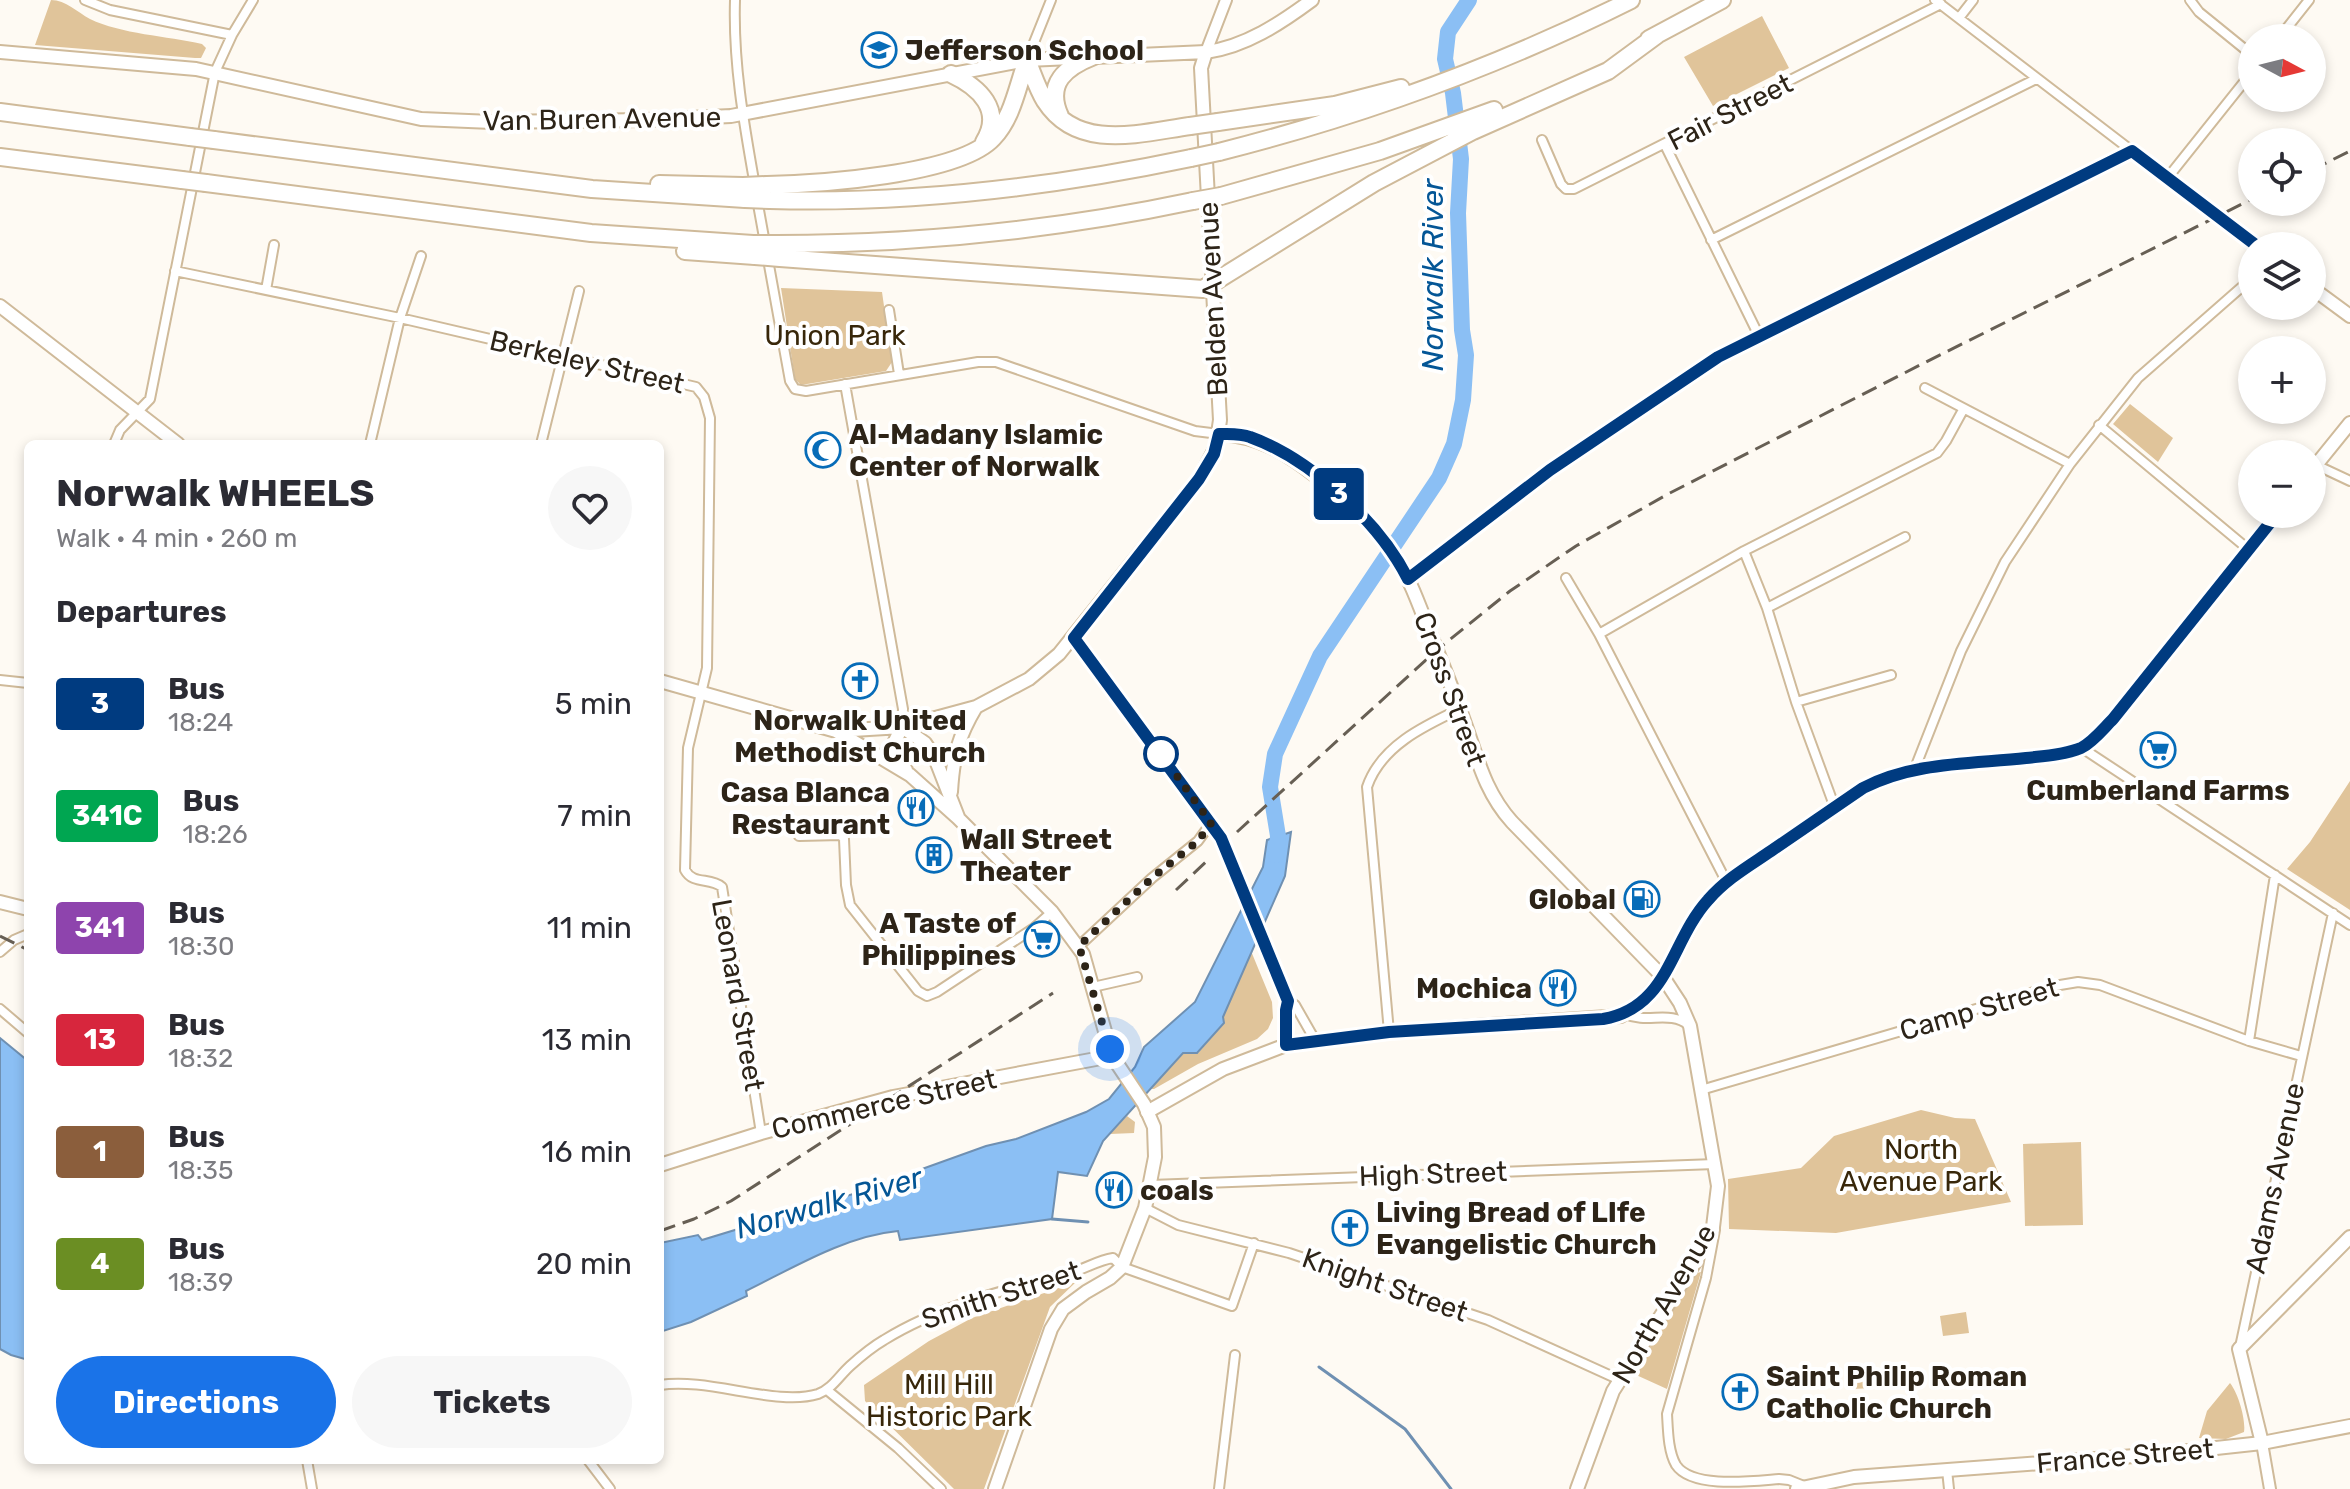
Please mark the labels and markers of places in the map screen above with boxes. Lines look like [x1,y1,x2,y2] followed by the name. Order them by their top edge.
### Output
[860,31,898,69] school or university icon: Jefferson School
[905,34,1144,67] place label: Jefferson School
[849,418,1103,483] place label: Al-Madany Islamic Center of Norwalk
[804,431,842,469] mosque icon: Al-Madany Islamic Center of Norwalk
[841,662,879,700] church icon: Norwalk United Methodist Church
[734,704,986,769] place label: Norwalk United Methodist Church
[2139,731,2177,769] supermarket icon: Cumberland Farms
[1144,737,1178,771] unlabelled marker
[2026,774,2290,807] place label: Cumberland Farms
[721,776,890,841] place label: Casa Blanca Restaurant
[897,789,935,827] restaurant icon: Casa Blanca Restaurant
[960,823,1112,888] place label: Wall Street Theater
[915,836,953,874] building icon: Wall Street Theater
[1623,880,1661,918] fuel station icon: Global
[1529,883,1616,916] place label: Global
[861,907,1017,972] place label: A Taste of Philippines
[1023,920,1061,958] supermarket icon: A Taste of Philippines
[1539,969,1577,1007] restaurant icon: Mochica
[1416,972,1532,1005] place label: Mochica
[1095,1171,1133,1209] restaurant icon: coals
[1140,1174,1214,1207] place label: coals
[1376,1196,1657,1261] place label: Living Bread of LIfe Evangelistic Church
[1331,1209,1369,1247] church icon: Living Bread of LIfe Evangelistic Church
[1766,1360,2027,1425] place label: Saint Philip Roman Catholic Church
[1721,1373,1759,1411] church icon: Saint Philip Roman Catholic Church

